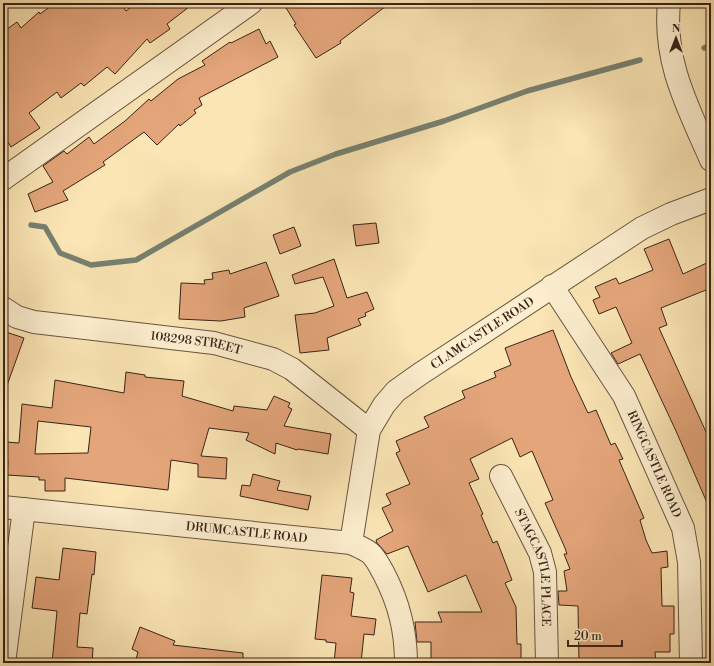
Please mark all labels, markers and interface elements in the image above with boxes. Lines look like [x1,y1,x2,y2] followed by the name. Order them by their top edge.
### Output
[656,18,696,58] north arrow
[672,22,681,36] text: N
[428,294,537,373] street label: CLAMCASTLE ROAD
[150,329,244,358] street label: 108298 STREET
[623,408,684,520] street label: RINGCASTLE ROAD
[511,506,553,627] street label: STAGCASTLE PLACE
[185,519,308,546] street label: DRUMCASTLE ROAD
[568,622,622,648] scale bar
[574,629,602,644] text: 20 m

